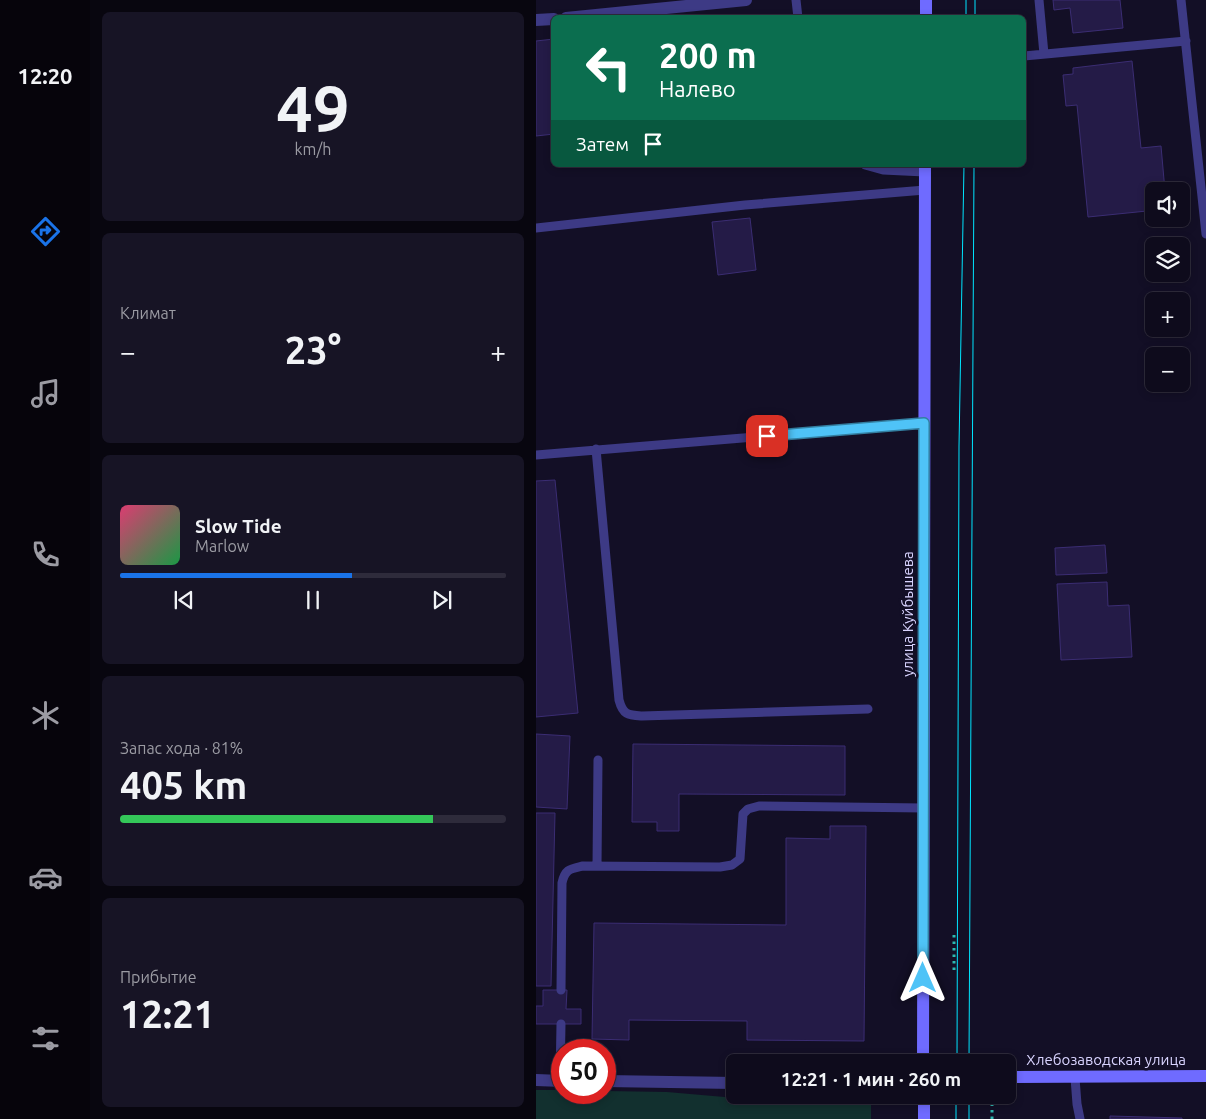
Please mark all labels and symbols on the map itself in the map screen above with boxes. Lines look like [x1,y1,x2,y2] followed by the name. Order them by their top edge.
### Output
[746,415,788,457] pin
[899,551,916,677] street label: улица Куйбышева
[896,951,948,1003] position arrow
[551,1039,616,1104] speed limit sign: 50
[1026,1051,1186,1068] street label: Хлебозаводская улица

